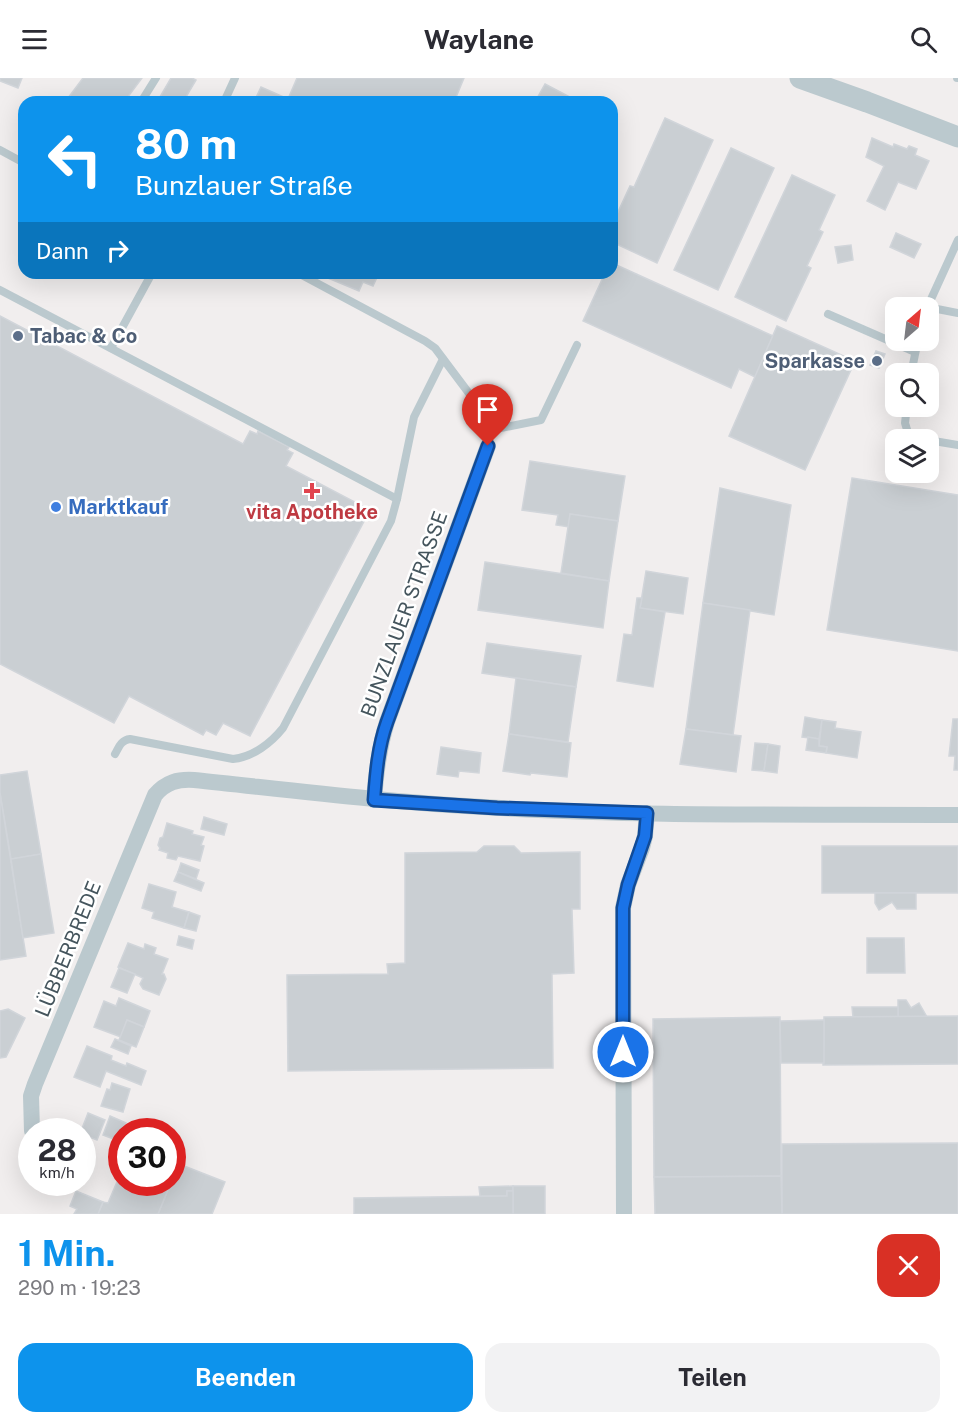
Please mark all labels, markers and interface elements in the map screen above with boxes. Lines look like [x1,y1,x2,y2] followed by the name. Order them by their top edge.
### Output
[18,23,51,56] icon: menu
[424,23,534,55] text: Waylane
[907,23,940,56] icon: search
[135,119,237,168] text: 80 m
[36,120,114,198] icon: left
[135,169,353,201] text: Bunzlauer Straße
[101,234,134,267] icon: right
[36,238,89,264] text: Dann
[885,297,939,351] north arrow
[885,297,939,483] map controls
[30,324,137,348] place label: Tabac & Co
[11,329,25,343] marker: Tabac & Co
[764,349,865,373] place label: Sparkasse
[870,354,884,368] marker: Sparkasse
[885,363,939,417] button: search
[462,384,513,446] pin
[471,393,504,426] icon: arrive
[885,429,939,483] button: layers
[305,484,319,498] marker: vita Apotheke
[68,495,168,519] place label: Marktkauf
[49,500,63,514] marker: Marktkauf
[246,500,378,524] place label: vita Apotheke
[356,508,452,720] street label: BUNZLAUER STRASSE
[29,877,106,1020] street label: LÜBBERBREDE
[591,1020,655,1084] position arrow
[108,1118,186,1196] speed limit sign: 30
[37,1132,77,1168] text: 28
[39,1164,75,1181] text: km/h
[18,1232,115,1274] text: 1 Min.
[877,1234,940,1297] button: close
[18,1276,141,1300] text: 290 m · 19:23
[18,1343,473,1412] button: Beenden
[485,1343,940,1412] button: Teilen

